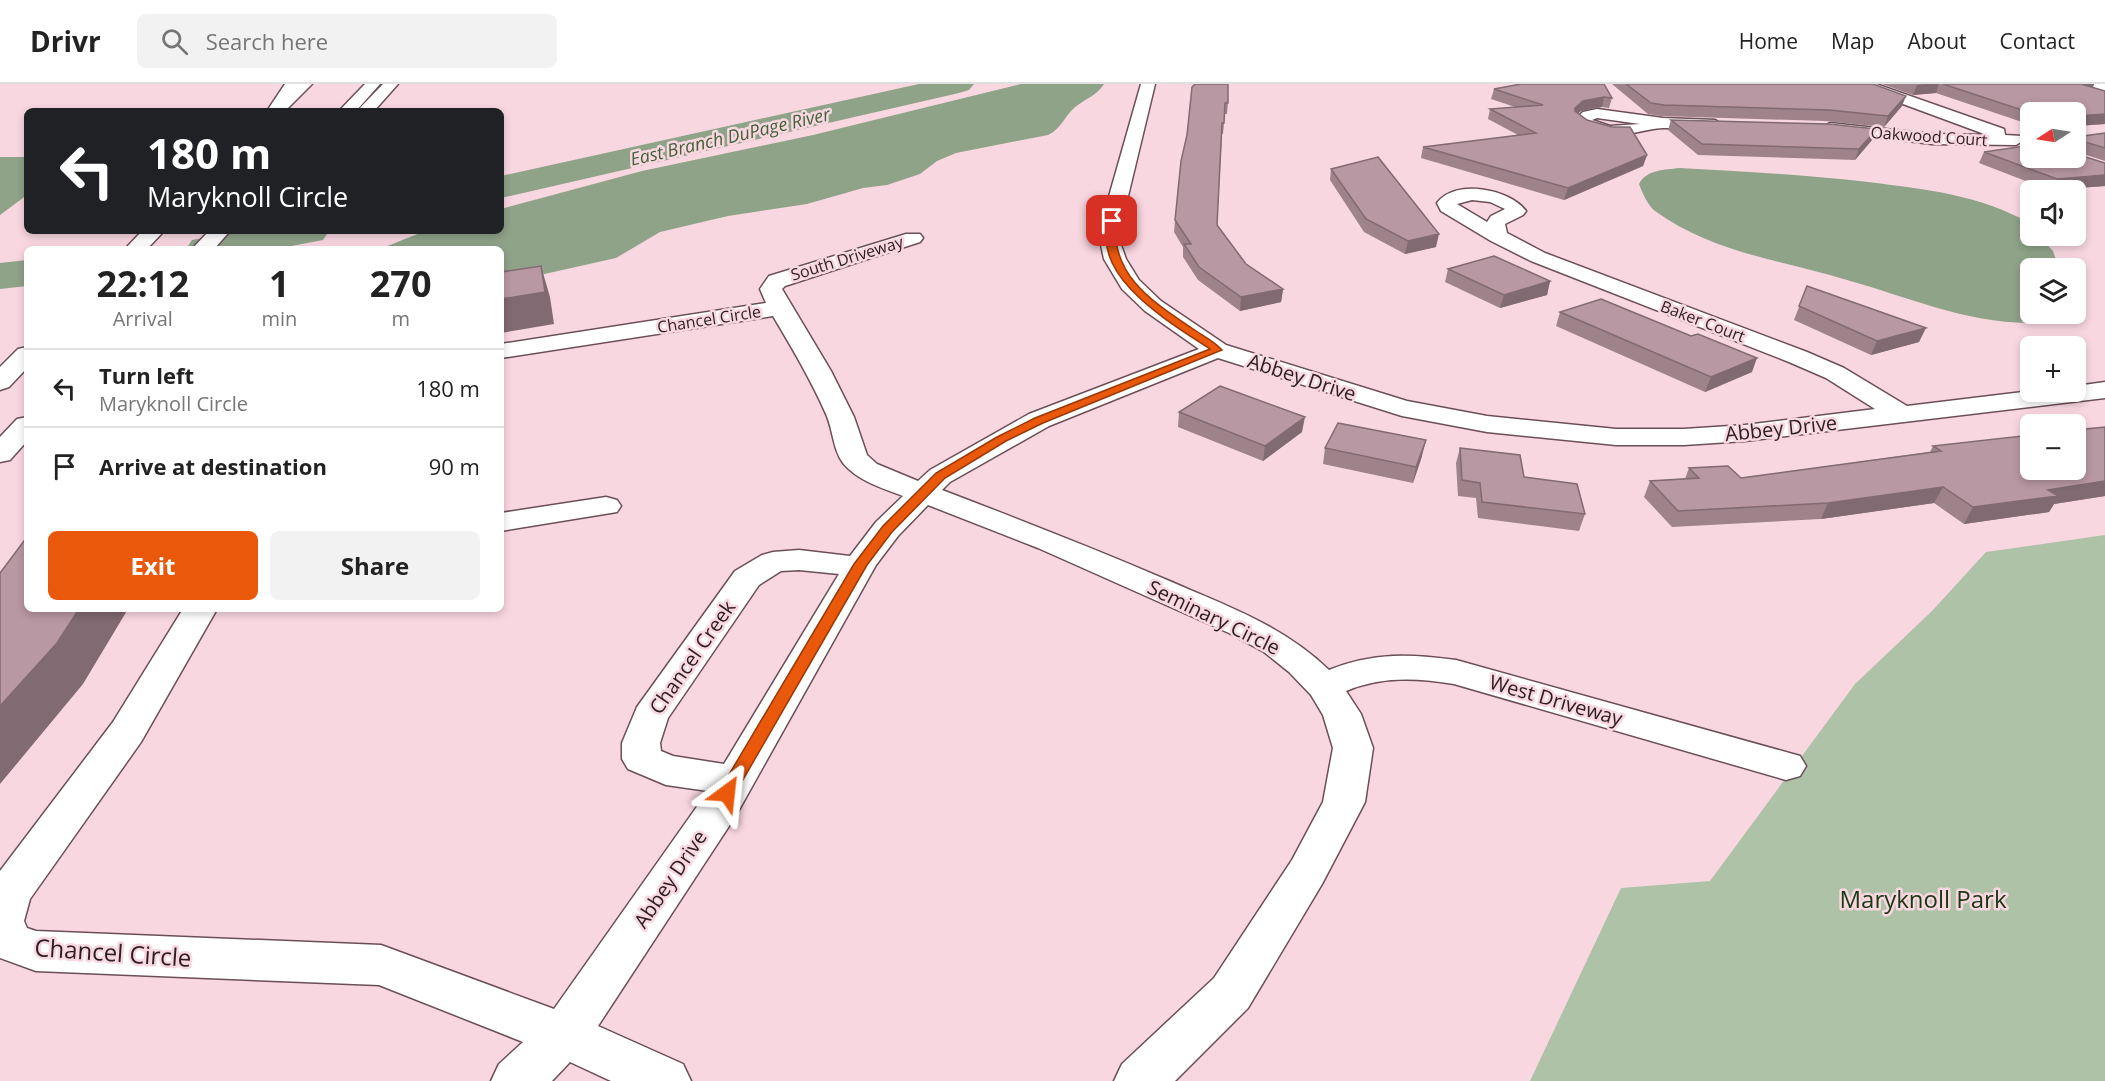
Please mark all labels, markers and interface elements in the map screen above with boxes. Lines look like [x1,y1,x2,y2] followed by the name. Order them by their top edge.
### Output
[137,14,557,68] search box
[30,22,101,60] text: Drivr
[158,25,191,58] icon: search
[206,26,328,56] text: Search here
[1739,27,1798,55] text: Home
[1831,27,1874,55] text: Map
[1907,27,1967,55] text: About
[2000,27,2075,55] text: Contact
[628,101,833,171] water label: East Branch DuPage River
[2020,102,2086,168] north arrow
[2020,102,2086,480] map controls
[1870,121,1988,151] street label: Oakwood Court
[147,124,271,181] text: 180 m
[48,132,126,210] icon: left
[147,178,348,215] text: Maryknoll Circle
[2020,180,2086,246] button: sound
[1086,195,1137,246] pin
[1095,204,1128,237] icon: arrive
[788,230,907,286] street label: South Driveway
[2020,258,2086,324] button: layers
[96,259,189,308] text: 22:12
[269,259,290,308] text: 1
[370,259,432,308] text: 270
[1657,295,1749,347] street label: Baker Court
[656,300,762,338] street label: Chancel Circle
[113,305,173,332] text: Arrival
[261,305,297,332] text: min
[391,305,410,332] text: m
[2020,336,2086,402] button: +
[1244,347,1360,407] street label: Abbey Drive
[99,360,194,390] text: Turn left
[48,372,81,405] icon: left
[416,373,480,403] text: 180 m
[99,390,248,417] text: Maryknoll Circle
[1724,409,1838,447] street label: Abbey Drive
[2020,414,2086,480] button: −
[48,450,81,483] icon: arrive
[99,451,327,481] text: Arrive at destination
[429,451,480,481] text: 90 m
[48,531,258,600] button: Exit
[270,531,480,600] button: Share
[1143,573,1285,661] street label: Seminary Circle
[643,594,741,719] street label: Chancel Creek
[1486,668,1627,732] street label: West Driveway
[695,761,759,825] position arrow
[627,825,713,933] street label: Abbey Drive
[1839,882,2007,915] park label: Maryknoll Park
[33,930,193,974] street label: Chancel Circle

